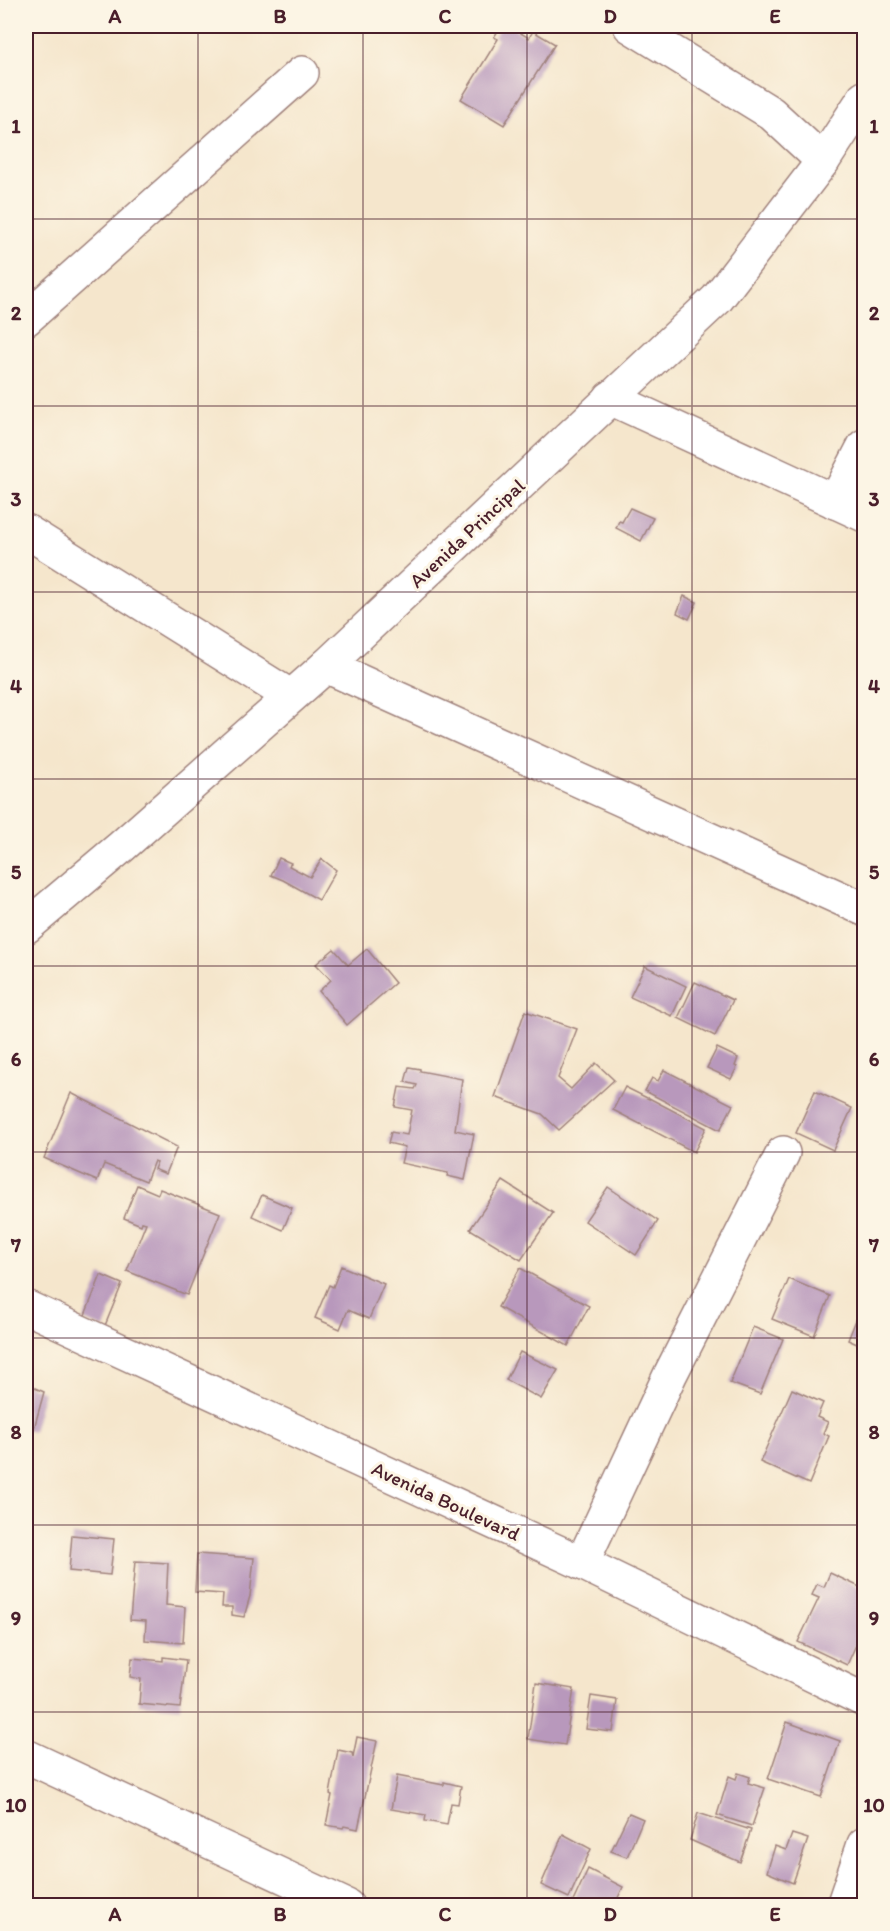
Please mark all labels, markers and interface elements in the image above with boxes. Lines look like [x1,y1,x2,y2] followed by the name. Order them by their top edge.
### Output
[108,4,122,28] text: A
[274,4,287,28] text: B
[439,4,452,28] text: C
[603,4,617,28] text: D
[769,4,781,28] text: E
[11,114,21,138] text: 1
[869,114,879,138] text: 1
[11,301,22,325] text: 2
[869,301,880,325] text: 2
[404,473,530,593] street label: Avenida Principal
[11,487,22,511] text: 3
[869,487,880,511] text: 3
[10,674,22,698] text: 4
[868,674,880,698] text: 4
[11,860,22,884] text: 5
[869,860,880,884] text: 5
[11,1047,22,1071] text: 6
[869,1047,880,1071] text: 6
[10,1233,21,1257] text: 7
[868,1233,879,1257] text: 7
[11,1420,22,1444] text: 8
[869,1420,880,1444] text: 8
[368,1456,524,1546] street label: Avenida Boulevard
[11,1606,21,1630] text: 9
[869,1606,879,1630] text: 9
[5,1793,27,1817] text: 10
[863,1793,885,1817] text: 10
[108,1902,122,1926] text: A
[274,1902,287,1926] text: B
[439,1902,452,1926] text: C
[603,1902,617,1926] text: D
[769,1902,781,1926] text: E

